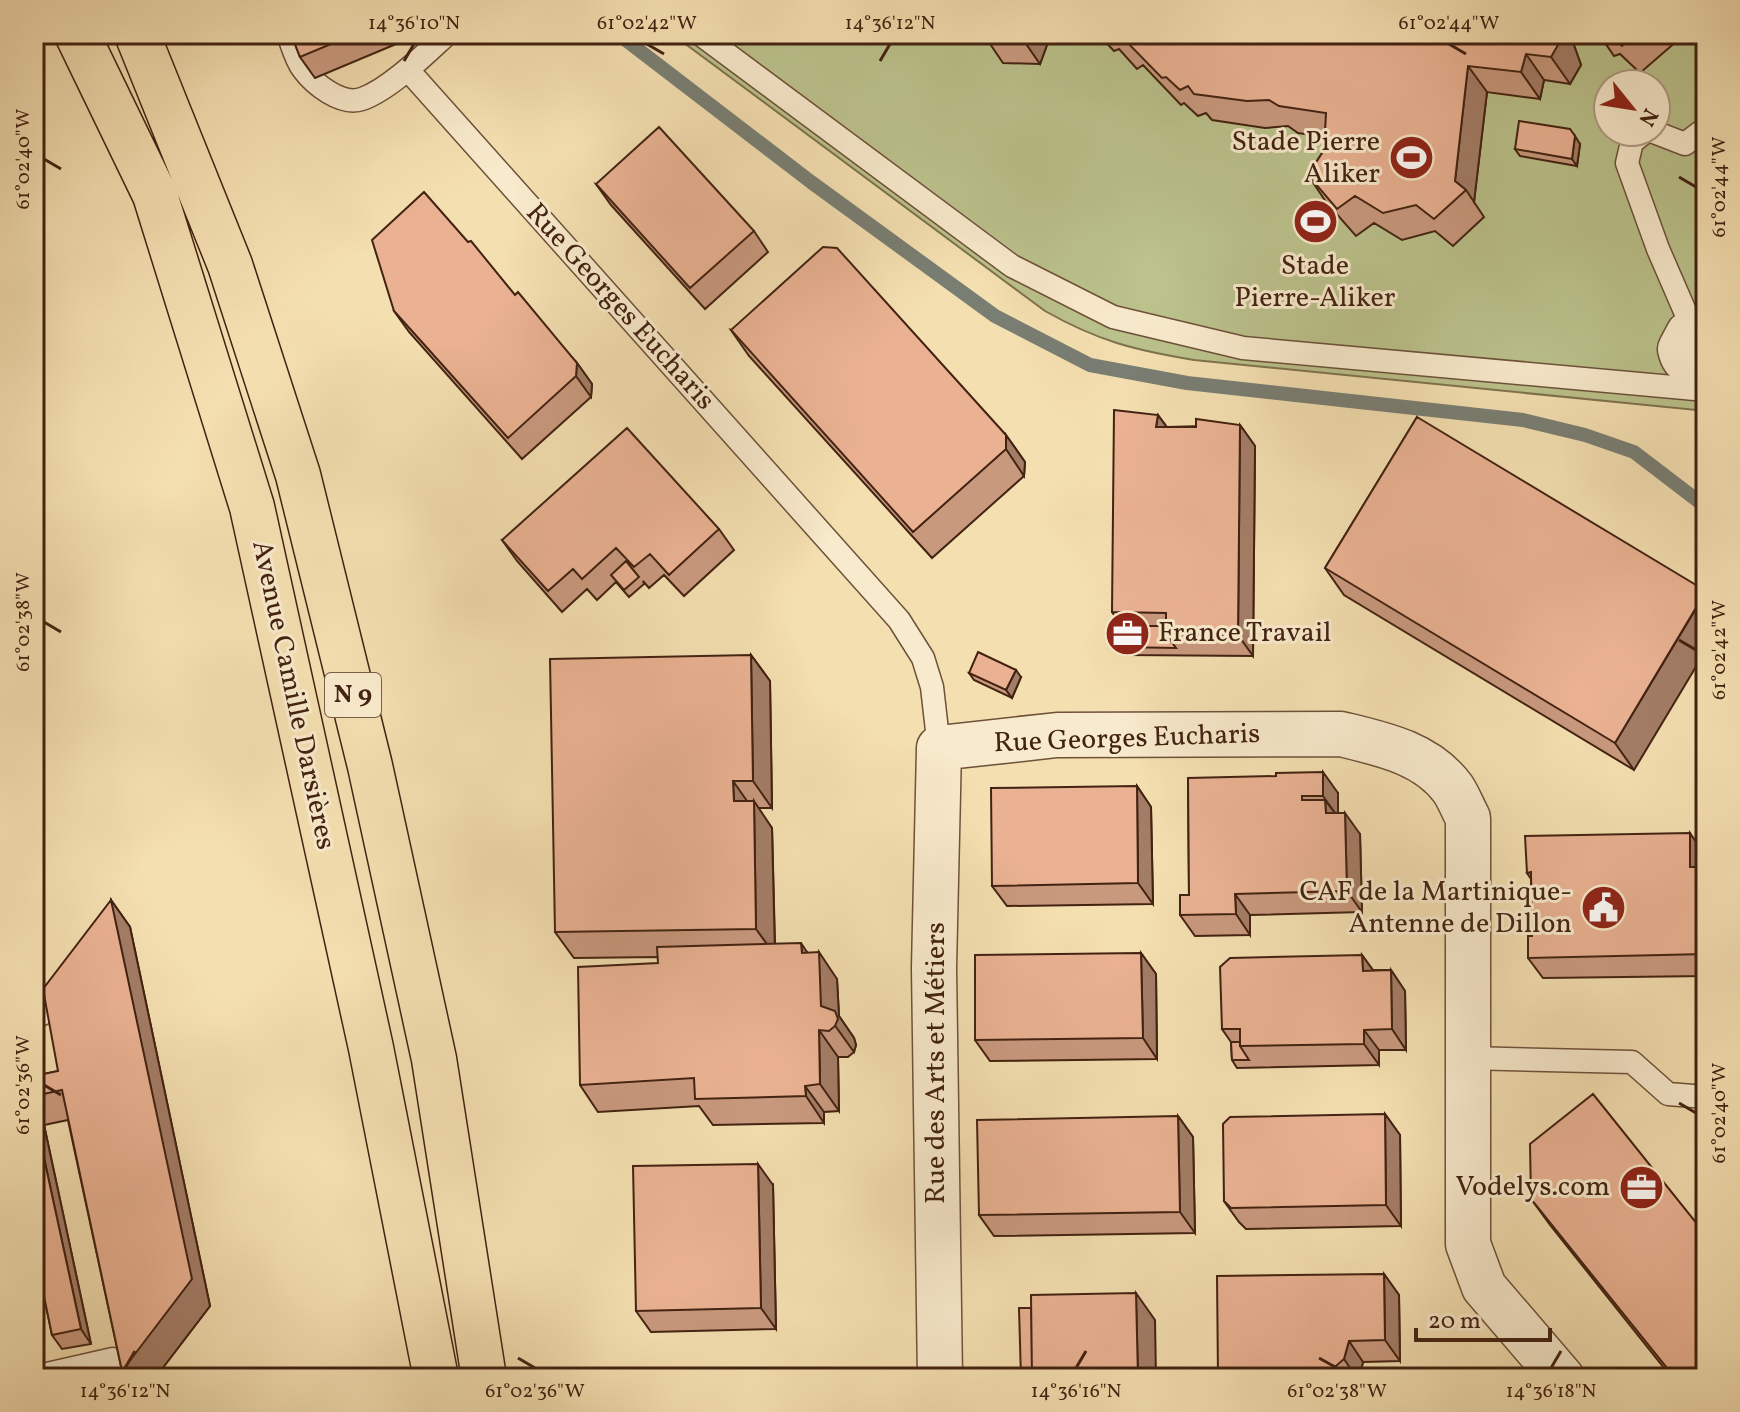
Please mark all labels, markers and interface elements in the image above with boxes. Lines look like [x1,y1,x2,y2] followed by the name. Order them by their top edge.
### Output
[368,10,460,38] text: 14°36'10"N
[597,10,697,38] text: 61°02'42"W
[845,10,936,38] text: 14°36'12"N
[1399,10,1499,38] text: 61°02'44"W
[1592,68,1672,148] north arrow
[1630,102,1665,131] text: N
[10,109,38,209] text: 61°02'40"W
[1231,123,1380,194] place label: Stade Pierre Aliker
[1387,134,1435,182] sports icon: Stade Pierre Aliker
[1706,137,1734,237] text: 61°02'44"W
[516,195,724,419] street label: Rue Georges Eucharis
[1291,197,1339,245] sports icon: Stade Pierre-Aliker
[1234,247,1396,318] place label: Stade Pierre-Aliker
[241,537,345,853] street label: Avenue Camille Darsières
[10,572,38,672] text: 61°02'38"W
[1706,600,1734,700] text: 61°02'42"W
[1103,609,1151,657] office icon: France Travail
[1158,614,1331,653] place label: France Travail
[325,673,381,717] road number: N 9
[993,715,1261,763] street label: Rue Georges Eucharis
[1299,873,1572,944] place label: CAF de la Martinique- Antenne de Dillon
[1579,884,1627,932] public building icon: CAF de la Martinique- Antenne de Dillon
[917,922,956,1204] street label: Rue des Arts et Métiers
[10,1035,38,1135] text: 61°02'36"W
[1706,1063,1734,1163] text: 61°02'40"W
[1617,1163,1665,1211] office icon: Vodelys.com
[1455,1168,1610,1207] place label: Vodelys.com
[1416,1292,1550,1342] scale bar
[1428,1305,1481,1339] text: 20 m
[80,1378,171,1406] text: 14°36'12"N
[485,1378,585,1406] text: 61°02'36"W
[1031,1378,1121,1406] text: 14°36'16"N
[1287,1378,1387,1406] text: 61°02'38"W
[1506,1378,1596,1406] text: 14°36'18"N

